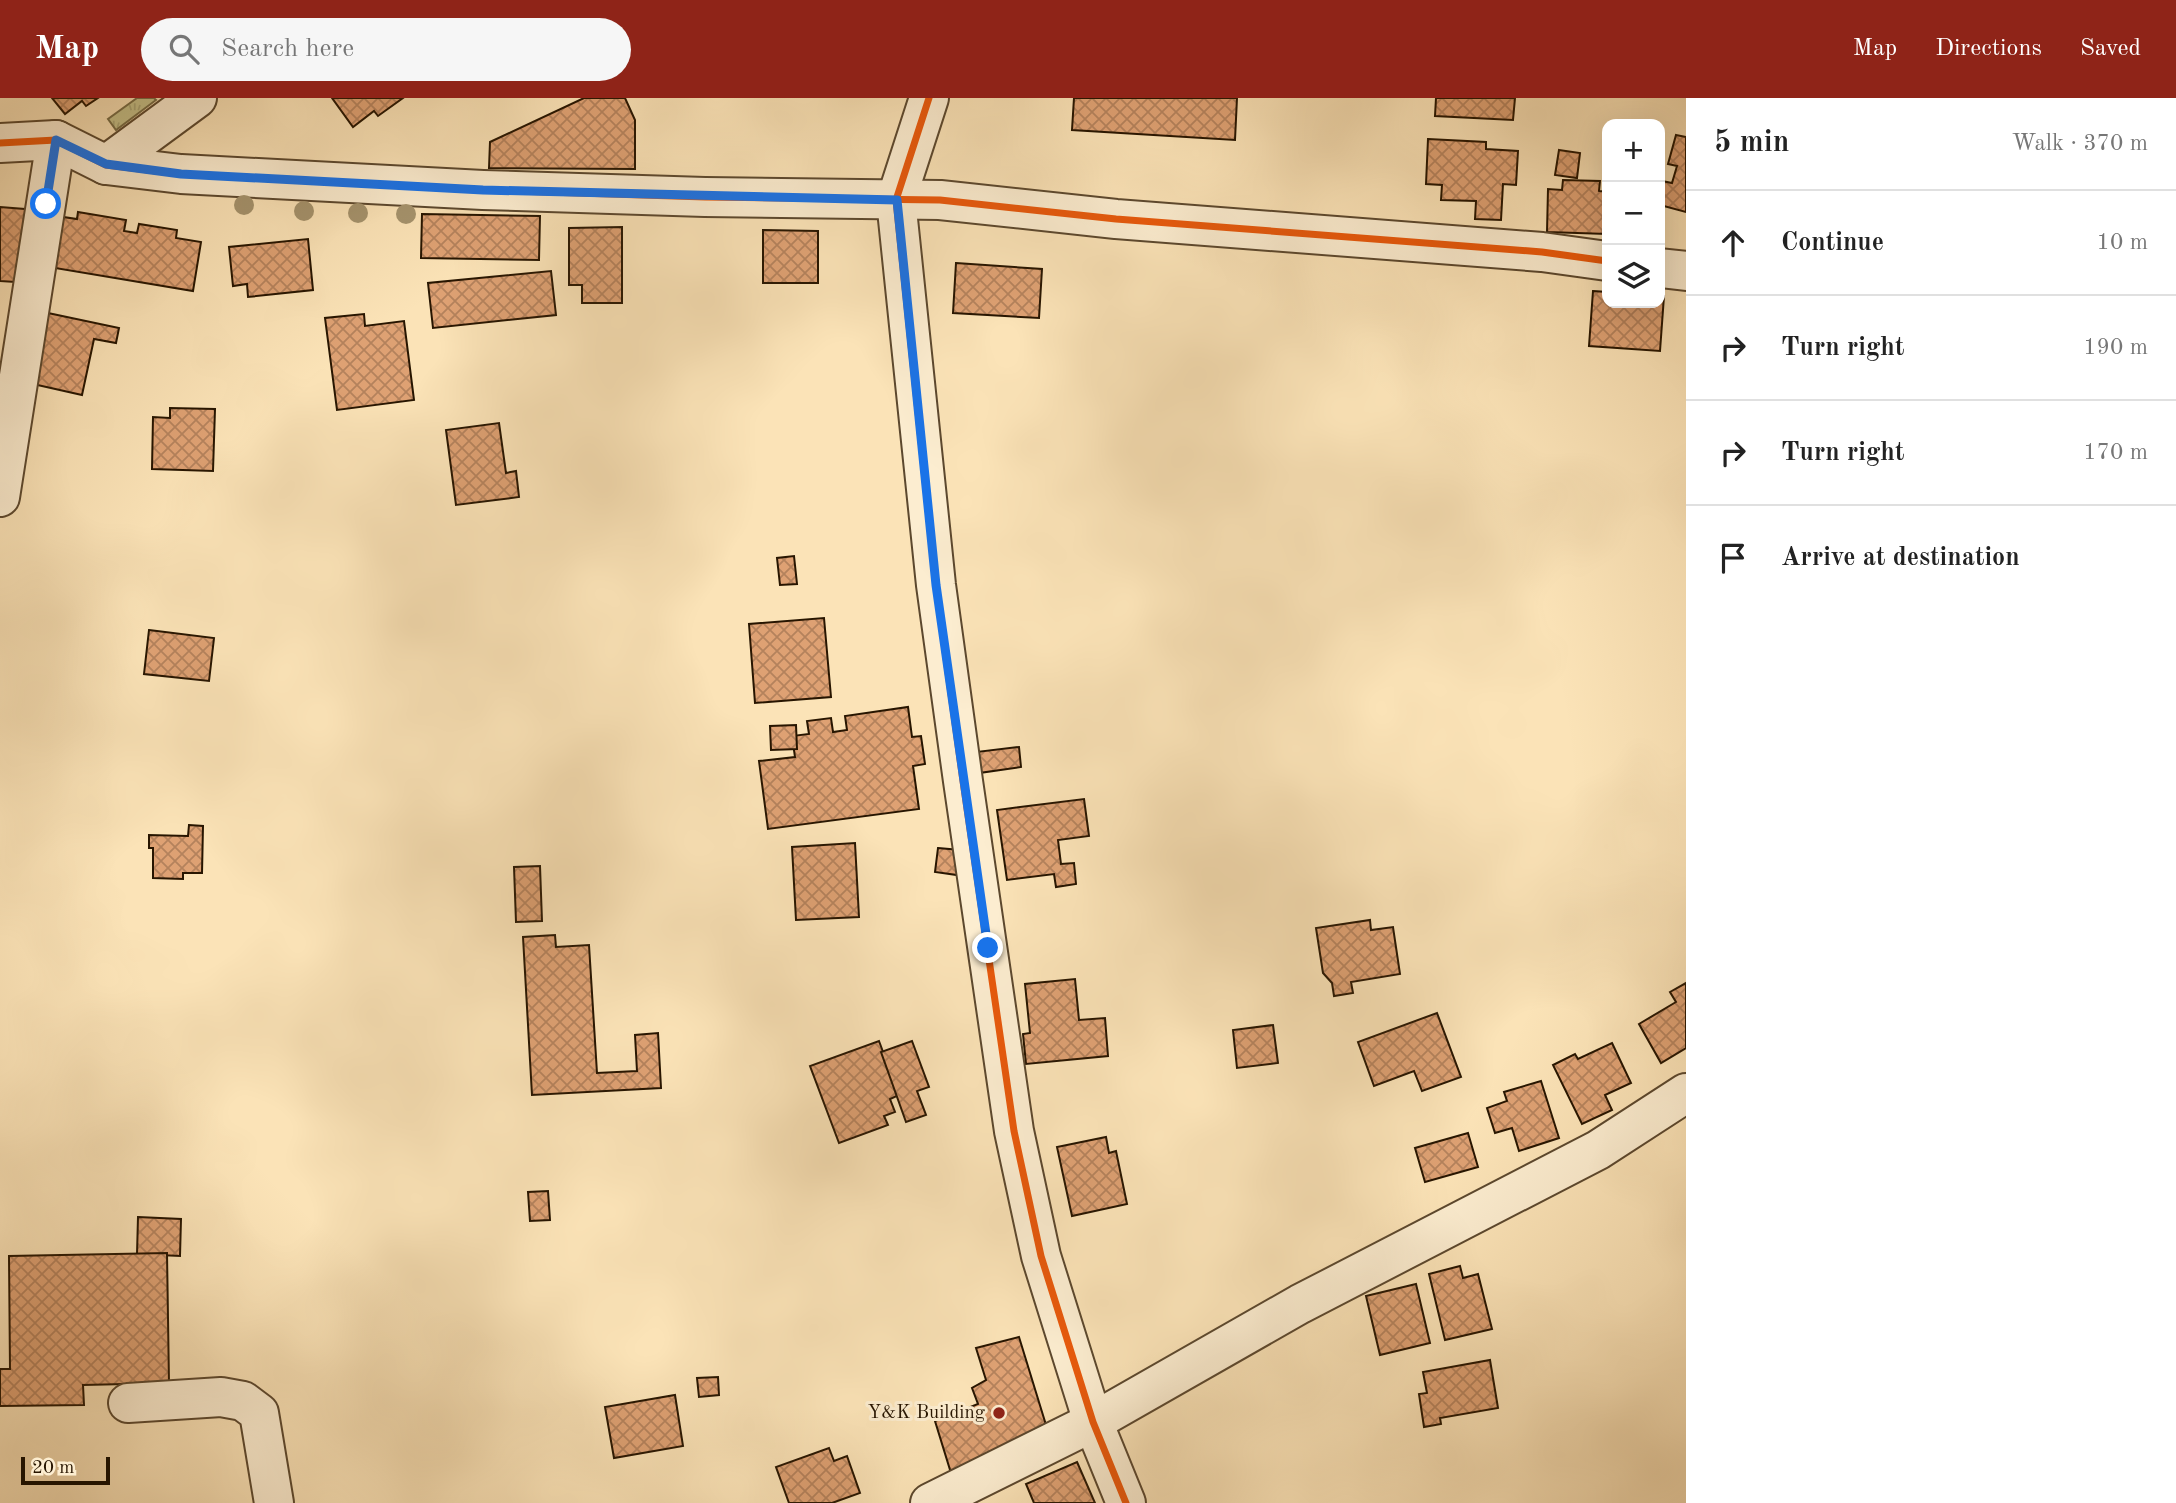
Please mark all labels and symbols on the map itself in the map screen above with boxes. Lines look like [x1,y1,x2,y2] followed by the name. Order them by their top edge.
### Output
[30,188,61,219] route start
[972,932,1003,963] route end
[867,1404,986,1423] place label: Y&K Building
[991,1405,1007,1421] marker: Y&K Building
[21,1454,110,1486] scale bar

